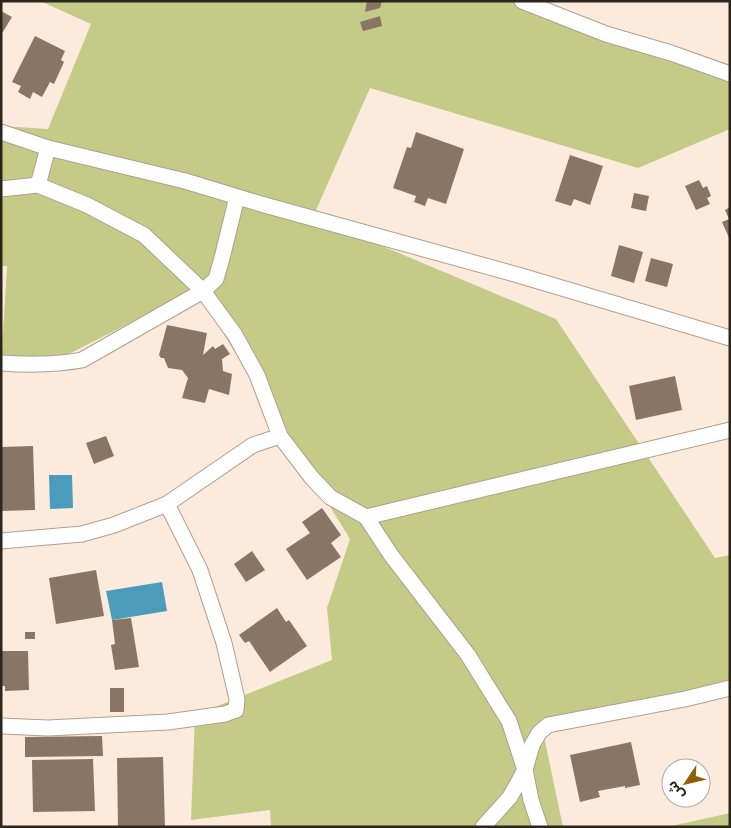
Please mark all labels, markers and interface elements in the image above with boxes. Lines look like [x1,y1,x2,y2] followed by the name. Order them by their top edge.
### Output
[661,758,711,808] north arrow
[663,778,687,803] text: ش

